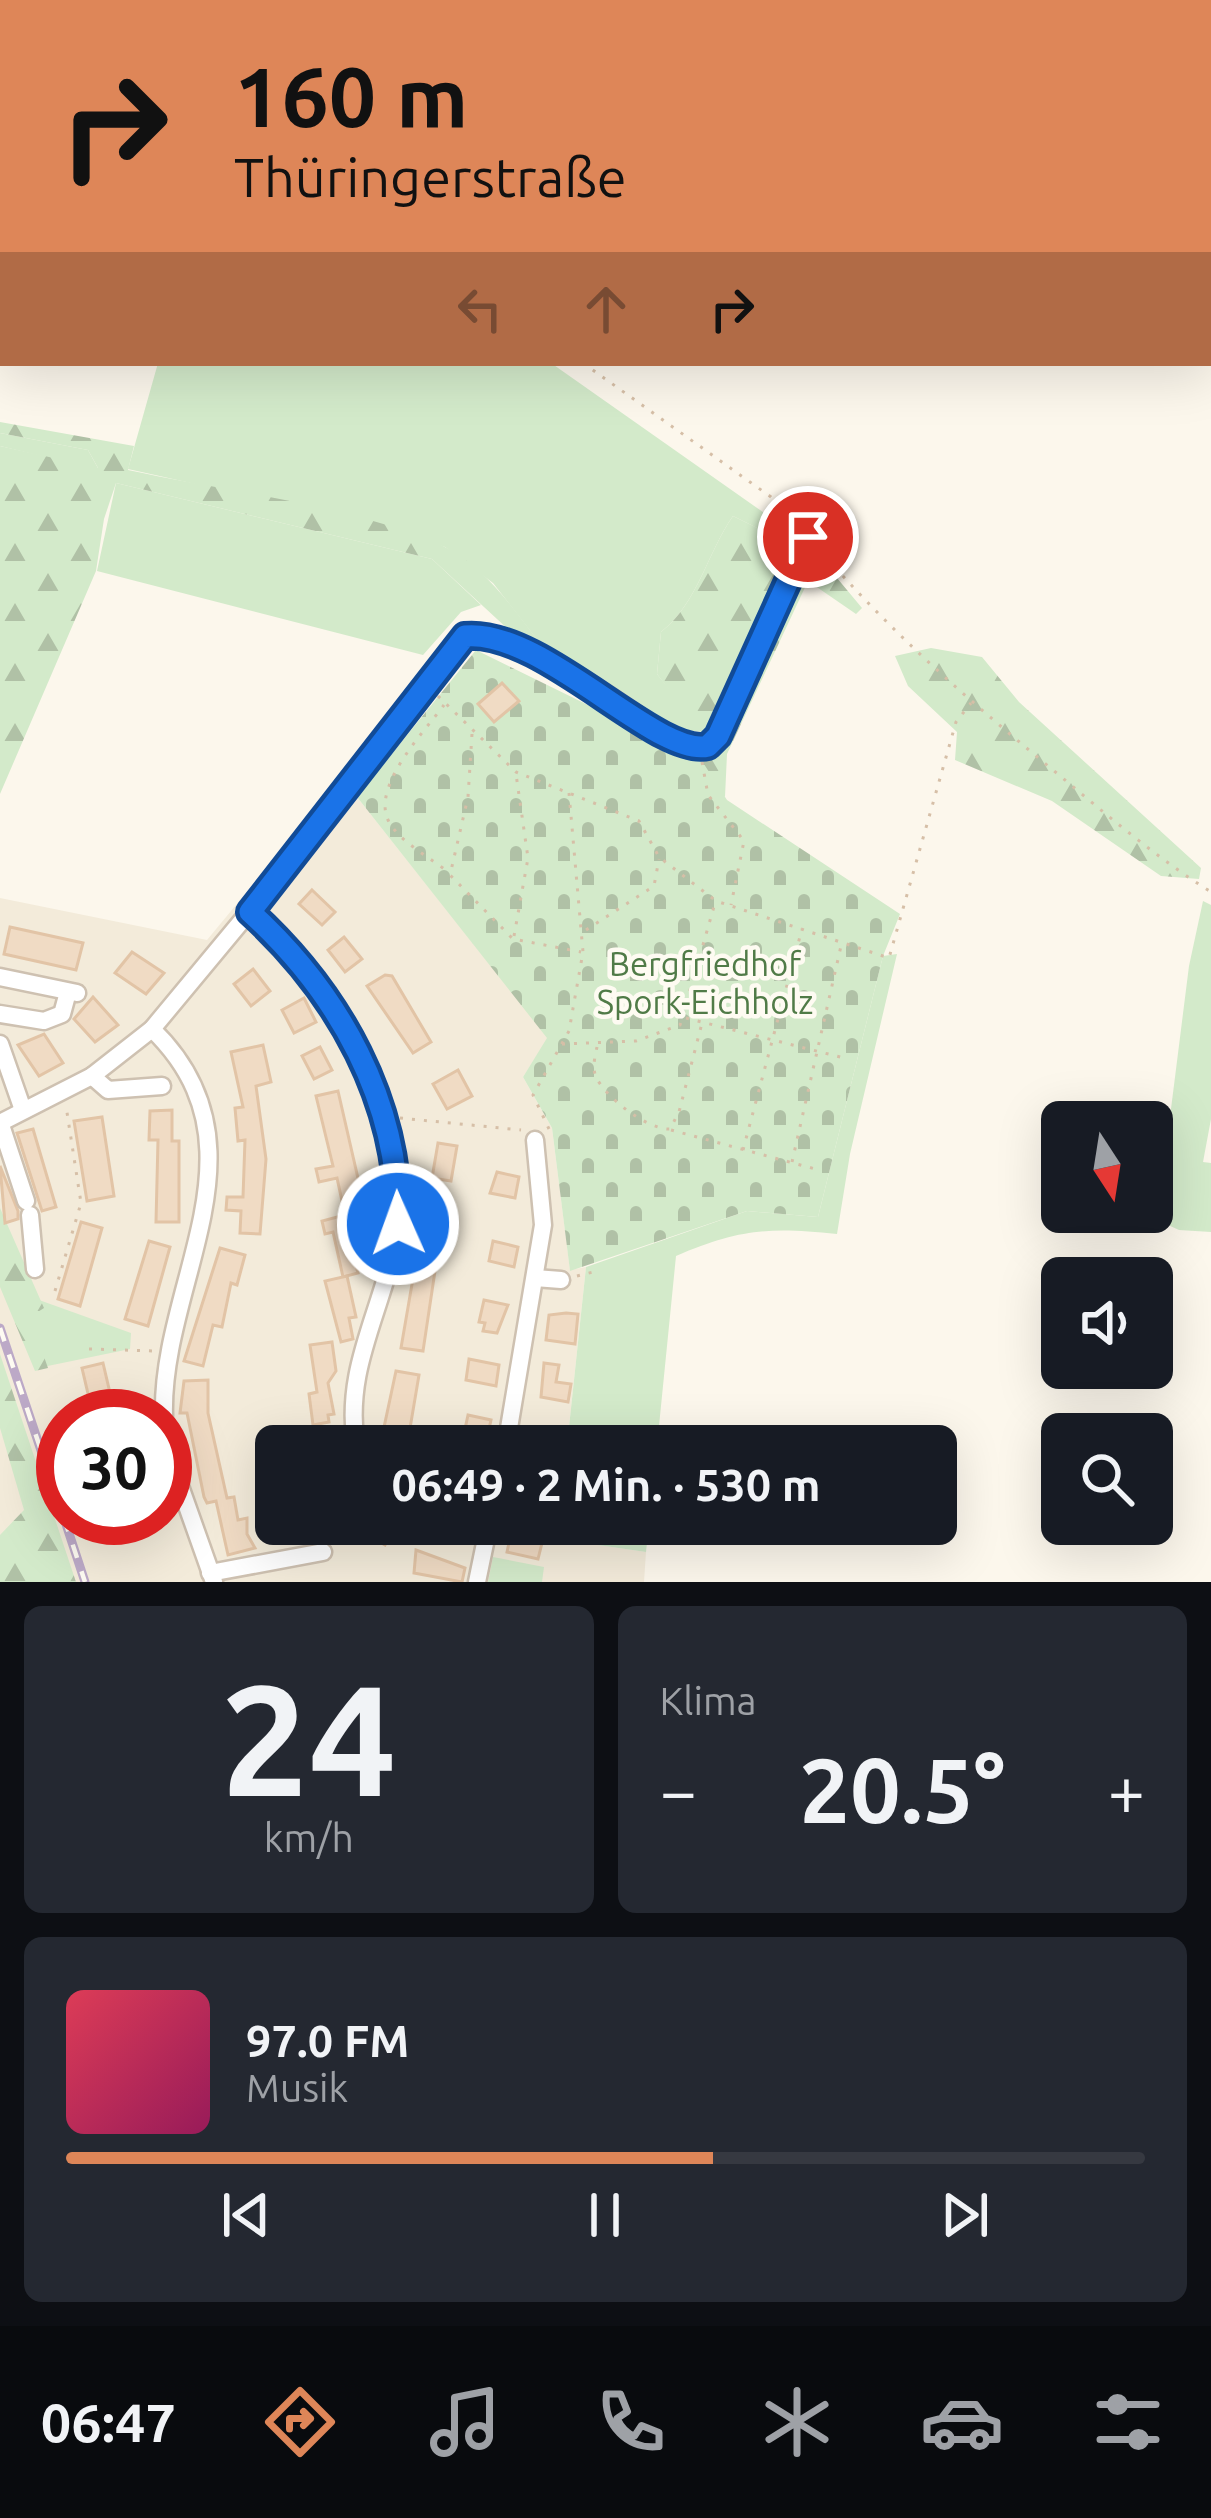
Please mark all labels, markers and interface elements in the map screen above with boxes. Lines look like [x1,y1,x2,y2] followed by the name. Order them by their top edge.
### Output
[36,48,192,204] icon: right
[234,49,468,143] text: 160 m
[234,147,627,207] text: Thüringerstraße
[447,276,513,342] icon: left
[573,276,639,342] icon: ahead
[699,276,765,342] icon: right
[757,486,859,588] pin
[775,504,841,570] icon: arrive
[597,945,813,1020] park label: Bergfriedhof Spork-Eichholz
[1041,1101,1173,1233] north arrow
[1041,1101,1173,1545] map controls
[335,1161,461,1287] position arrow
[1041,1257,1173,1389] button: sound
[36,1389,192,1545] speed limit sign: 30
[1041,1413,1173,1545] button: search
[392,1459,821,1510] text: 06:49 · 2 Min. · 530 m
[221,1651,397,1825] text: 24
[660,1679,757,1722] text: Klima
[799,1739,1005,1840] text: 20.5°
[660,1753,697,1827] text: −
[1108,1753,1145,1827] text: +
[264,1816,354,1859] text: km/h
[246,2015,409,2066] text: 97.0 FM
[246,2066,348,2109] text: Musik
[213,2182,279,2248] icon: previous
[572,2182,638,2248] icon: pause
[932,2182,998,2248] icon: next
[258,2380,342,2464] icon: directions
[423,2380,507,2464] icon: music
[589,2380,673,2464] icon: phone
[755,2380,839,2464] icon: climate
[920,2380,1004,2464] icon: car
[1086,2380,1170,2464] icon: filters
[41,2392,176,2452] text: 06:47

